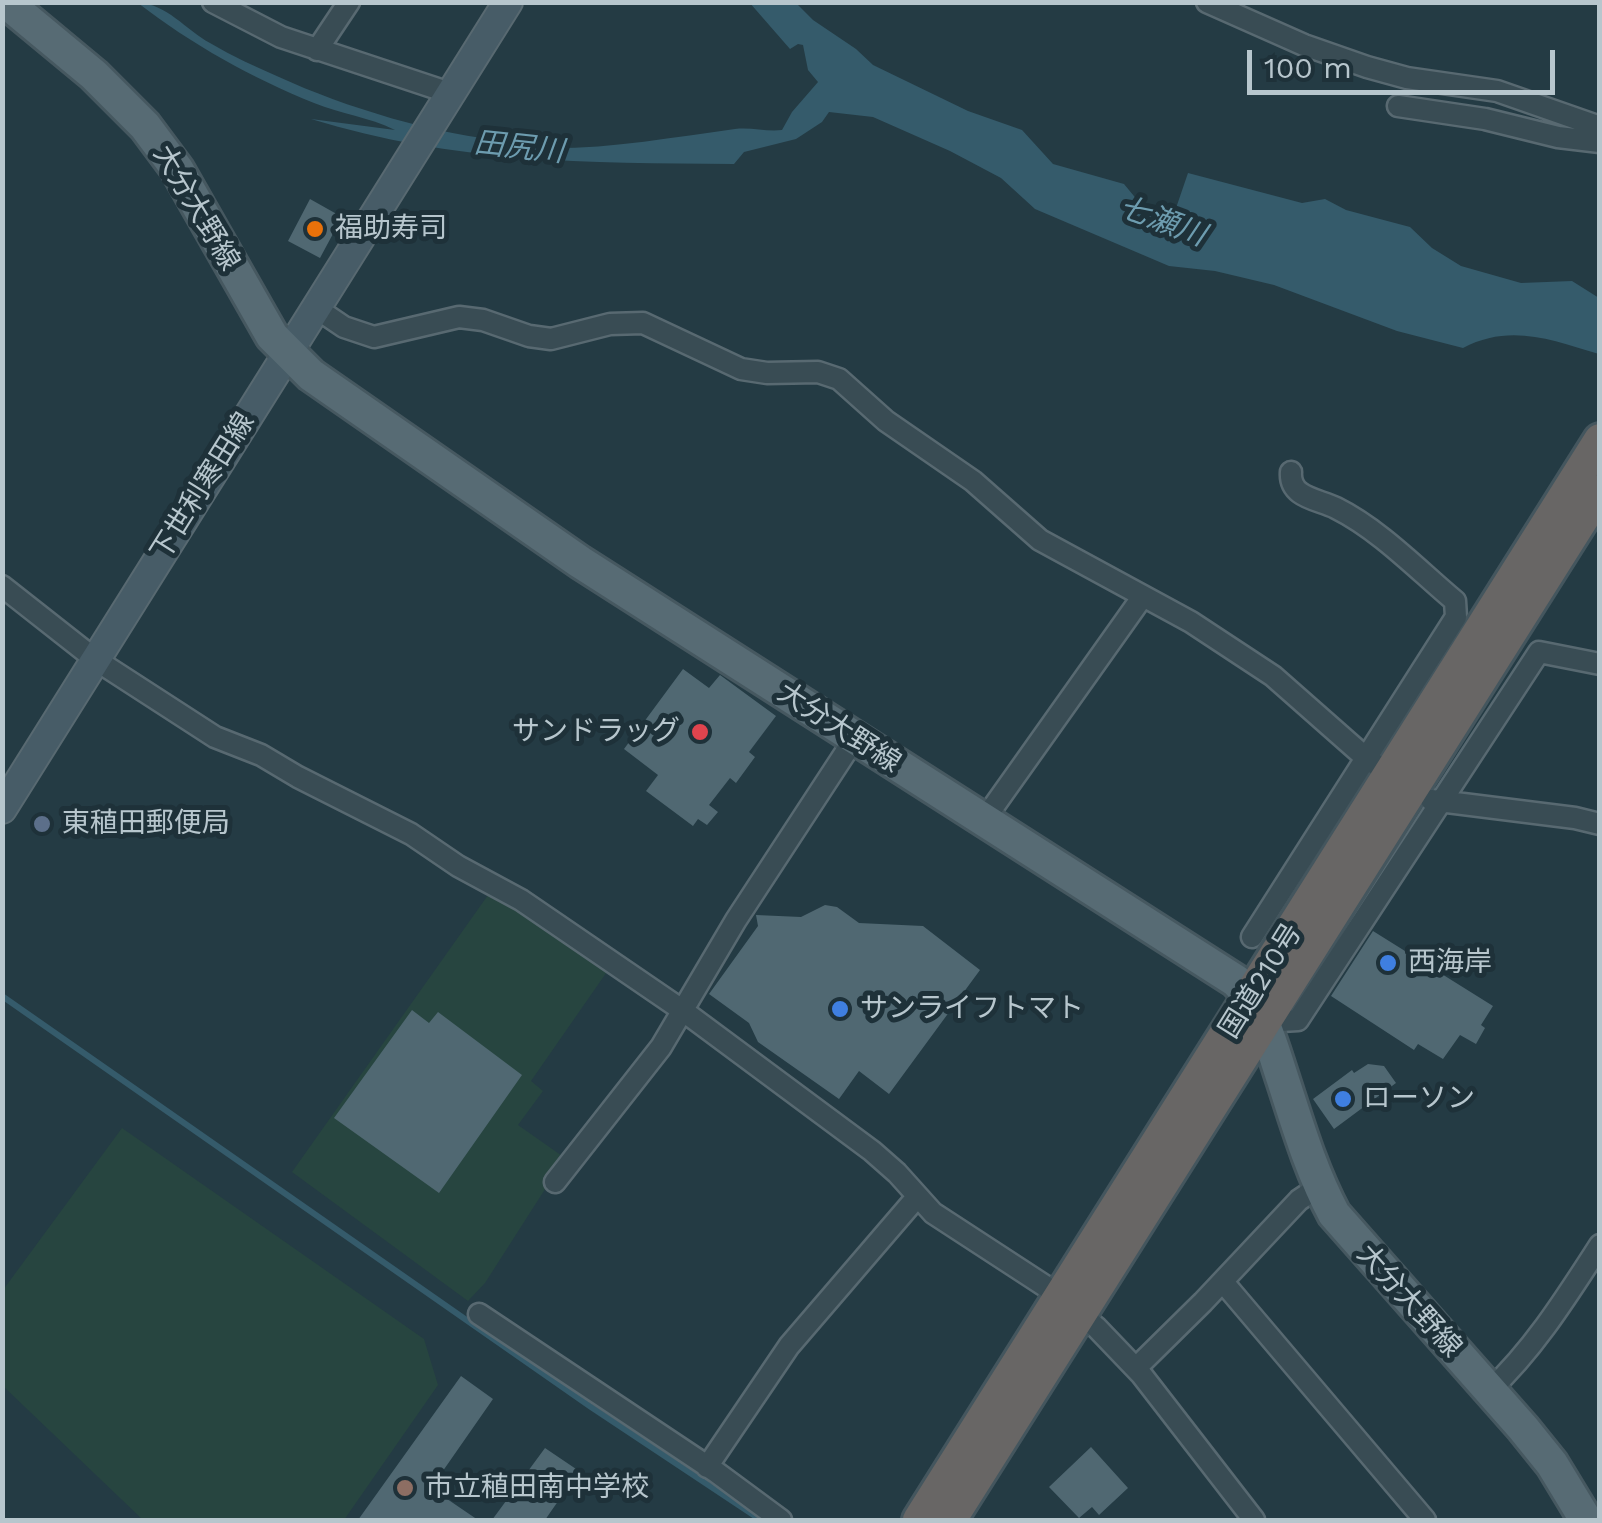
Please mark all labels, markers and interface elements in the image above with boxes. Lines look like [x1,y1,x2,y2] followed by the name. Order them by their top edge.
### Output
[1252,30,1560,92] scale bar
[1264,50,1352,85] text: 100 m
[472,125,566,171] water label: 田尻川
[146,139,246,277] street label: 大分大野線
[1114,190,1210,254] water label: 七瀬川
[335,212,447,246] place label: 福助寿司
[304,218,326,240] marker: 福助寿司
[144,407,262,567] street label: 下世利寒田線
[771,676,907,780] street label: 大分大野線
[512,715,680,749] place label: サンドラッグ
[689,721,711,743] marker: サンドラッグ
[62,807,230,841] place label: 東稙田郵便局
[31,813,53,835] marker: 東稙田郵便局
[1213,918,1309,1044] street label: 国道210号
[1408,946,1492,980] place label: 西海岸
[1377,952,1399,974] marker: 西海岸
[860,992,1084,1026] place label: サンライフトマト
[829,998,851,1020] marker: サンライフトマト
[1363,1082,1475,1116] place label: ローソン
[1332,1088,1354,1110] marker: ローソン
[1350,1238,1468,1364] street label: 大分大野線
[425,1471,649,1505] place label: 市立稙田南中学校
[394,1477,416,1499] marker: 市立稙田南中学校

